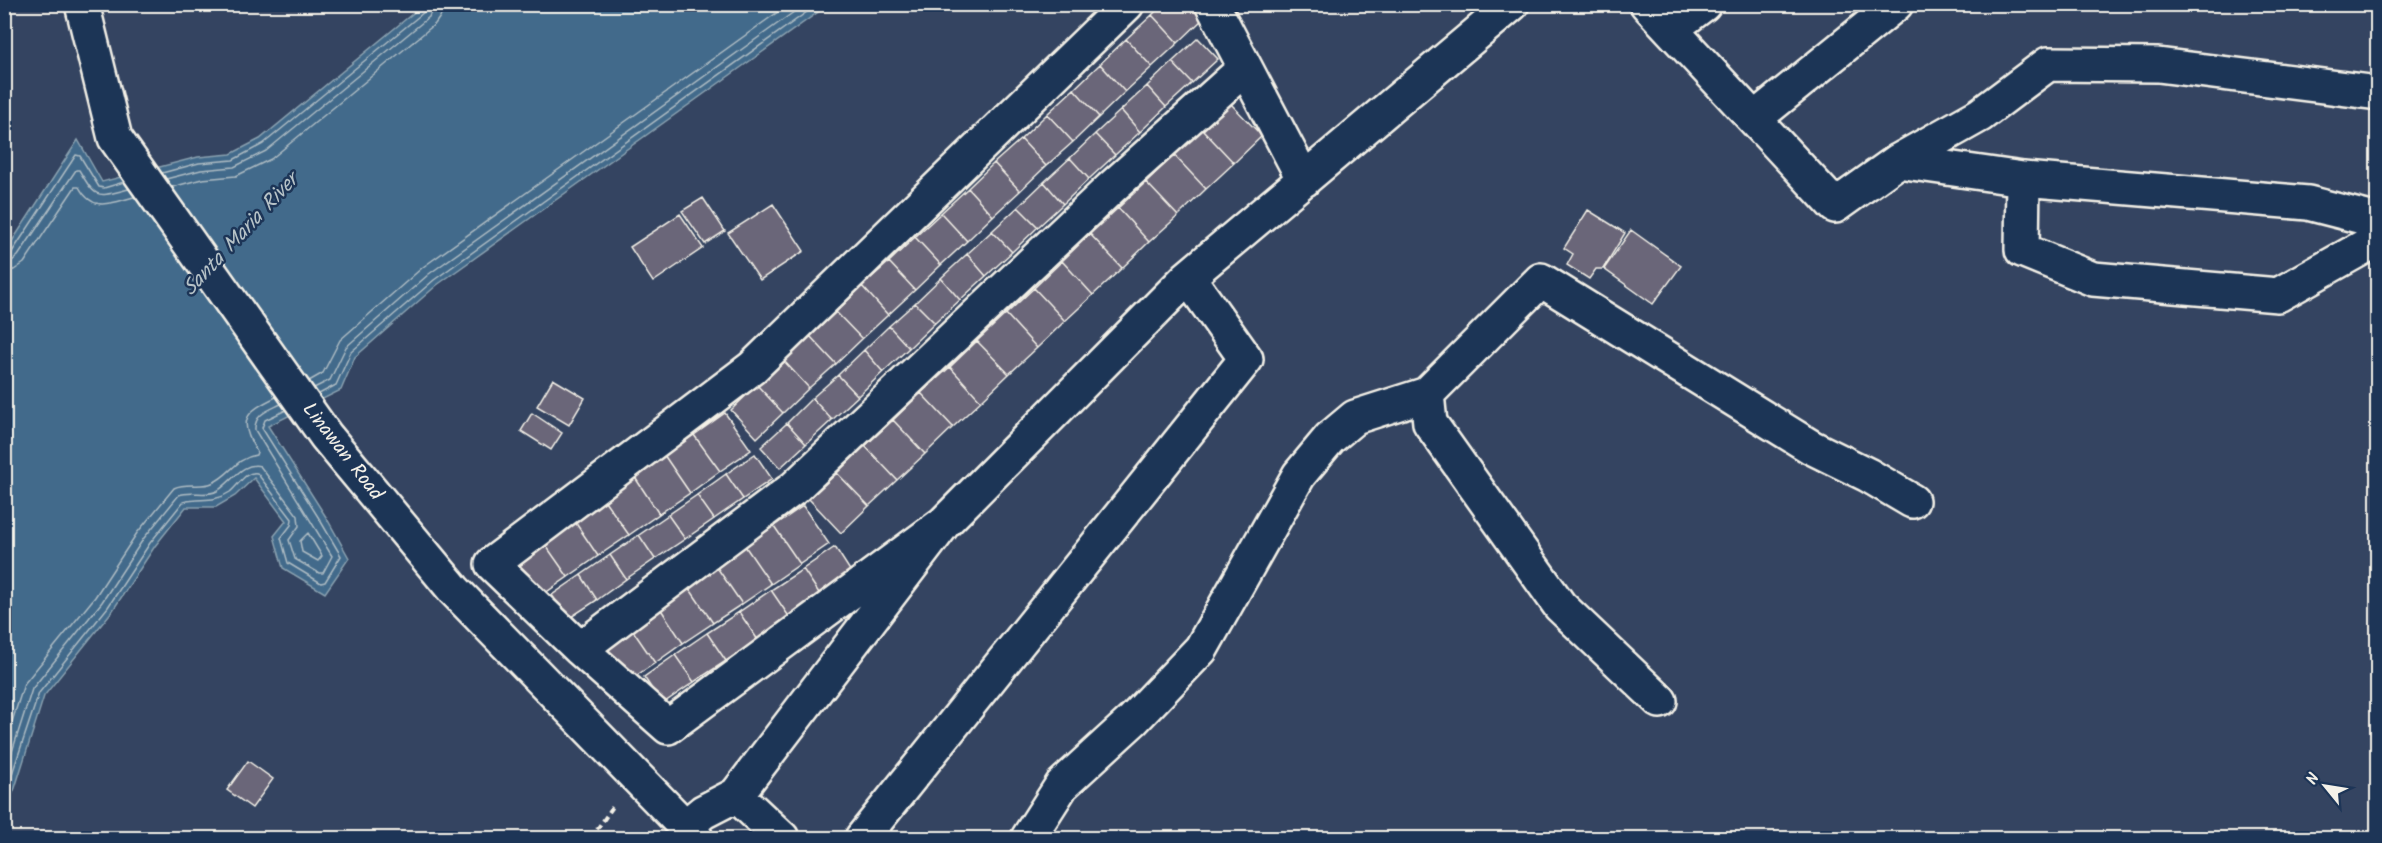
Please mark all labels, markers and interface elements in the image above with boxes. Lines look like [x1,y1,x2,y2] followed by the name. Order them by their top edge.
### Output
[175,163,310,304] water label: Santa Maria River
[293,396,391,509] street label: Linawan Road
[2295,756,2355,816] north arrow
[2300,769,2327,790] text: N

